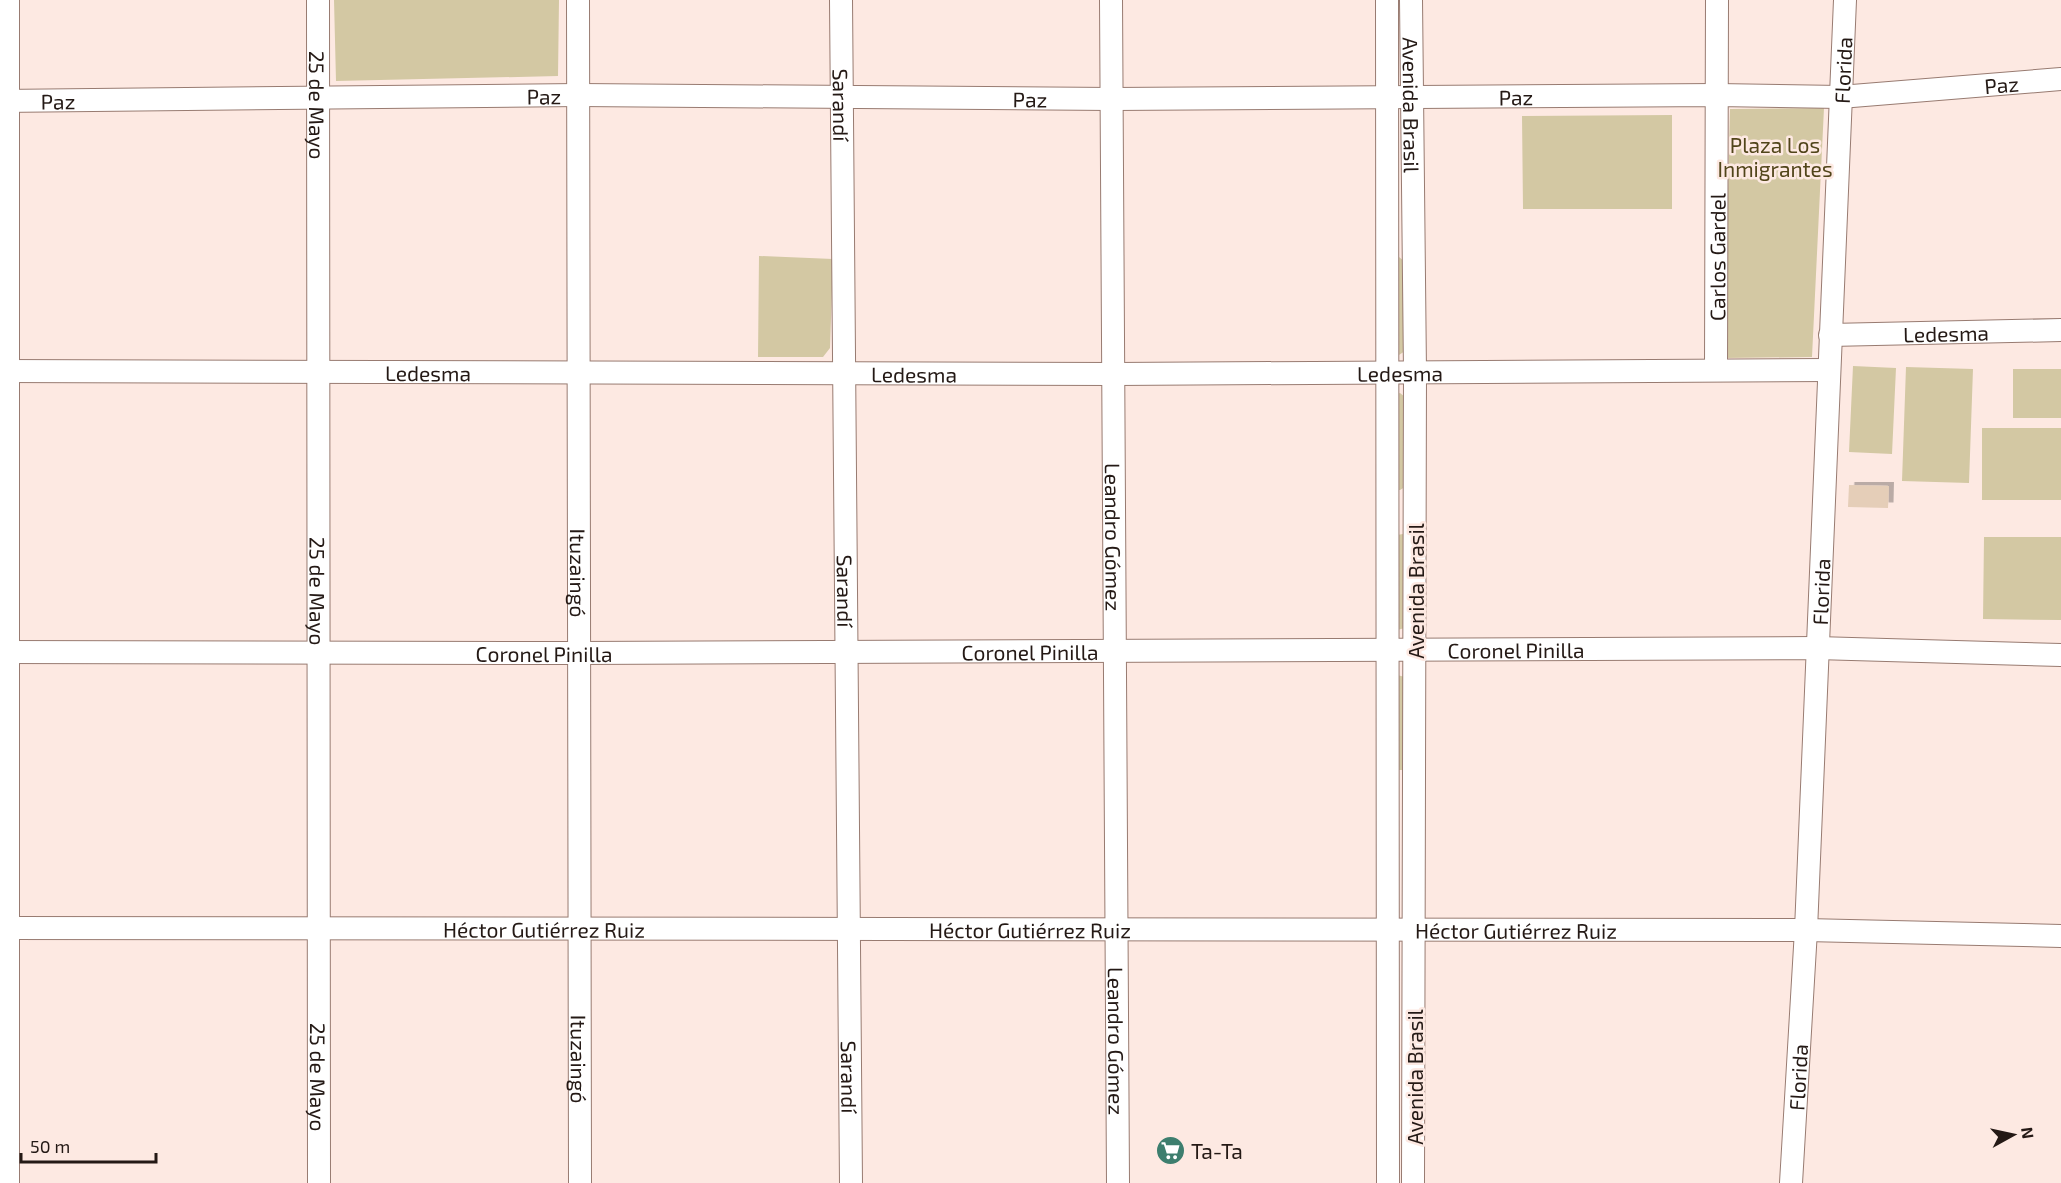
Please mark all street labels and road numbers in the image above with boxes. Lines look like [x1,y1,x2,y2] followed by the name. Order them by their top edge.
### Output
[1828,36,1856,104] street label: Florida
[1399,37,1425,174] street label: Avenida Brasil
[306,51,331,159] street label: 25 de Mayo
[829,69,855,142] street label: Sarandí
[1983,70,2020,98] street label: Paz
[527,83,561,108] street label: Paz
[1499,84,1533,109] street label: Paz
[1013,86,1047,111] street label: Paz
[41,88,75,113] street label: Paz
[1704,192,1729,321] street label: Carlos Gardel
[1903,319,1989,346] street label: Ledesma
[385,360,471,385] street label: Ledesma
[1357,360,1443,385] street label: Ledesma
[871,361,957,386] street label: Ledesma
[1101,463,1127,611] street label: Leandro Gómez
[1403,522,1428,659] street label: Avenida Brasil
[566,529,592,617] street label: Ituzaingó
[306,537,331,645] street label: 25 de Mayo
[833,554,859,628] street label: Sarandí
[1806,558,1834,626] street label: Florida
[1447,636,1585,662] street label: Coronel Pinilla
[961,638,1099,664] street label: Coronel Pinilla
[475,640,613,666] street label: Coronel Pinilla
[443,916,645,941] street label: Héctor Gutiérrez Ruiz
[929,917,1131,942] street label: Héctor Gutiérrez Ruiz
[1415,917,1617,942] street label: Héctor Gutiérrez Ruiz
[1104,967,1130,1115] street label: Leandro Gómez
[1402,1008,1427,1145] street label: Avenida Brasil
[567,1015,592,1103] street label: Ituzaingó
[306,1023,331,1131] street label: 25 de Mayo
[837,1040,863,1114] street label: Sarandí
[1783,1043,1812,1111] street label: Florida

